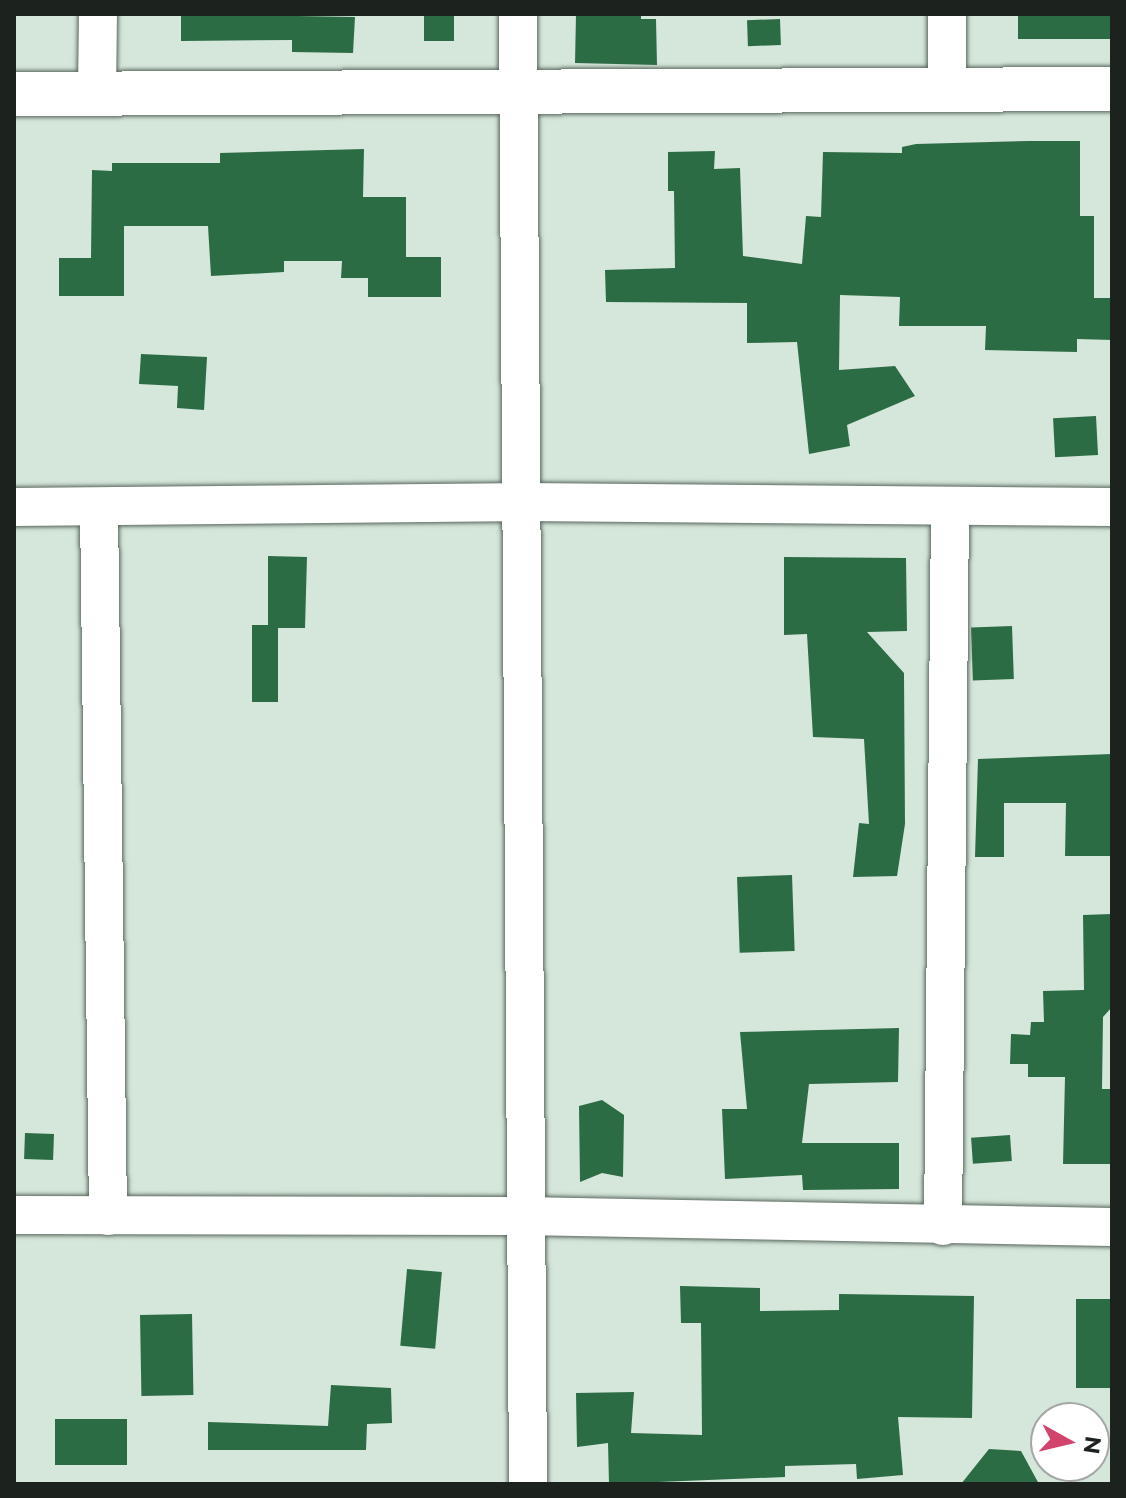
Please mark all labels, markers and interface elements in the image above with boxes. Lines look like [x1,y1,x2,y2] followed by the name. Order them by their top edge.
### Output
[1030,1402,1110,1482] north arrow
[1078,1434,1107,1456] text: N

